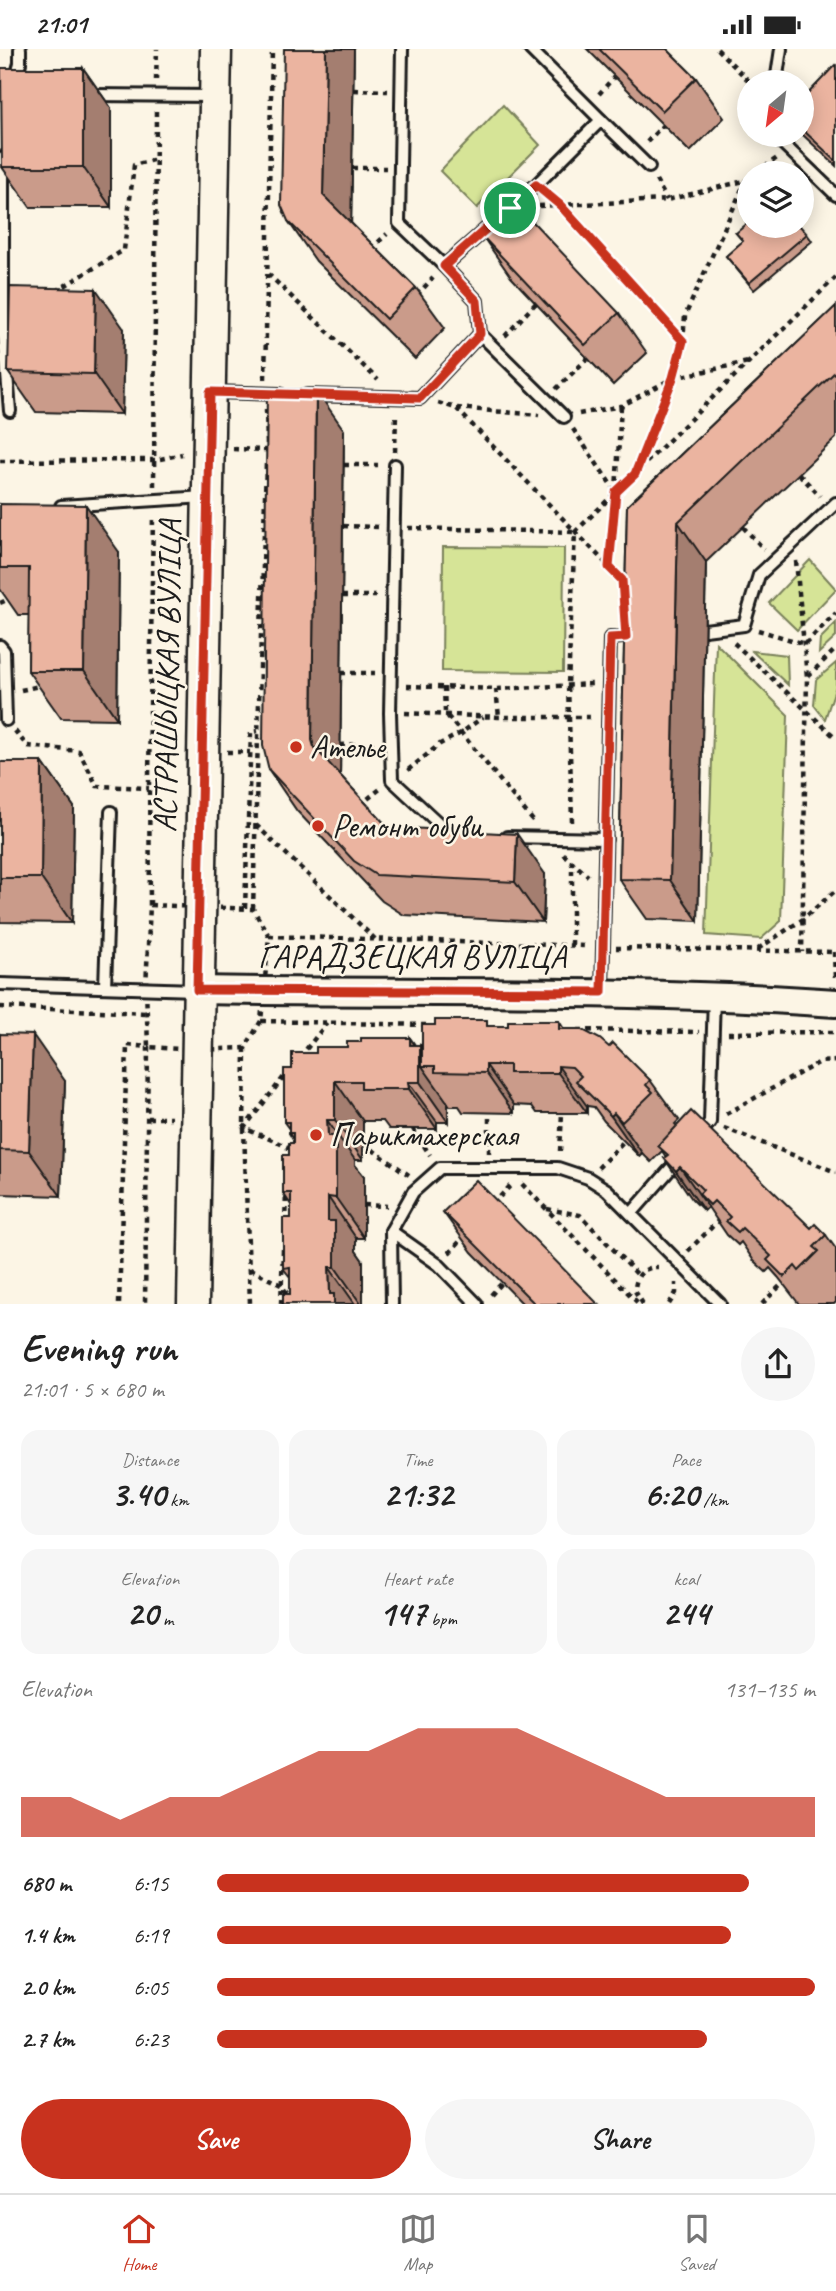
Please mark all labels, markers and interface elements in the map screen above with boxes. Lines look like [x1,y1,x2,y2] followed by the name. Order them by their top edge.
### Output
[35,8,87,41] text: 21:01
[737,70,814,147] north arrow
[737,70,814,238] map controls
[737,161,814,238] button: layers
[480,178,540,238] pin
[491,189,529,227] icon: arrive
[143,518,191,833] street label: АСТРАШЫЦКАЯ ВУЛІЦА
[310,726,387,768] place label: Ателье
[288,739,304,755] marker: Ателье
[332,805,485,847] place label: Ремонт обуви
[310,818,326,834] marker: Ремонт обуви
[258,936,568,978] street label: ГАРАДЗЕЦКАЯ ВУЛІЦА
[330,1114,520,1156] place label: Парикмахерская
[308,1127,324,1143] marker: Парикмахерская
[21,1325,177,1372] text: Evening run
[741,1327,815,1401] button: share
[21,1375,164,1404] text: 21:01 · 5 × 680 m
[122,1448,178,1472] text: Distance
[403,1448,433,1472] text: Time
[671,1448,701,1472] text: Pace
[111,1472,166,1517] text: 3.40
[383,1472,453,1517] text: 21:32
[644,1472,699,1517] text: 6:20
[166,1488,189,1512] text: km
[699,1488,728,1512] text: /km
[121,1567,179,1591] text: Elevation
[383,1567,453,1591] text: Heart rate
[673,1567,699,1591] text: kcal
[127,1591,158,1636] text: 20
[379,1591,426,1636] text: 147
[662,1591,710,1636] text: 244
[158,1607,173,1631] text: m
[426,1607,457,1631] text: bpm
[21,1675,92,1704] text: Elevation
[724,1675,815,1704] text: 131–135 m
[21,1869,71,1898] text: 680 m
[133,1869,169,1898] text: 6:15
[21,1921,75,1950] text: 1.4 km
[133,1921,169,1950] text: 6:19
[21,1973,75,2002] text: 2.0 km
[133,1973,169,2002] text: 6:05
[21,2025,74,2054] text: 2.7 km
[133,2025,169,2054] text: 6:23
[21,2099,411,2179] button: Save
[425,2099,815,2179] button: Share
[120,2210,158,2276] tab: Home
[399,2210,437,2276] tab: Map
[678,2210,716,2276] tab: Saved

